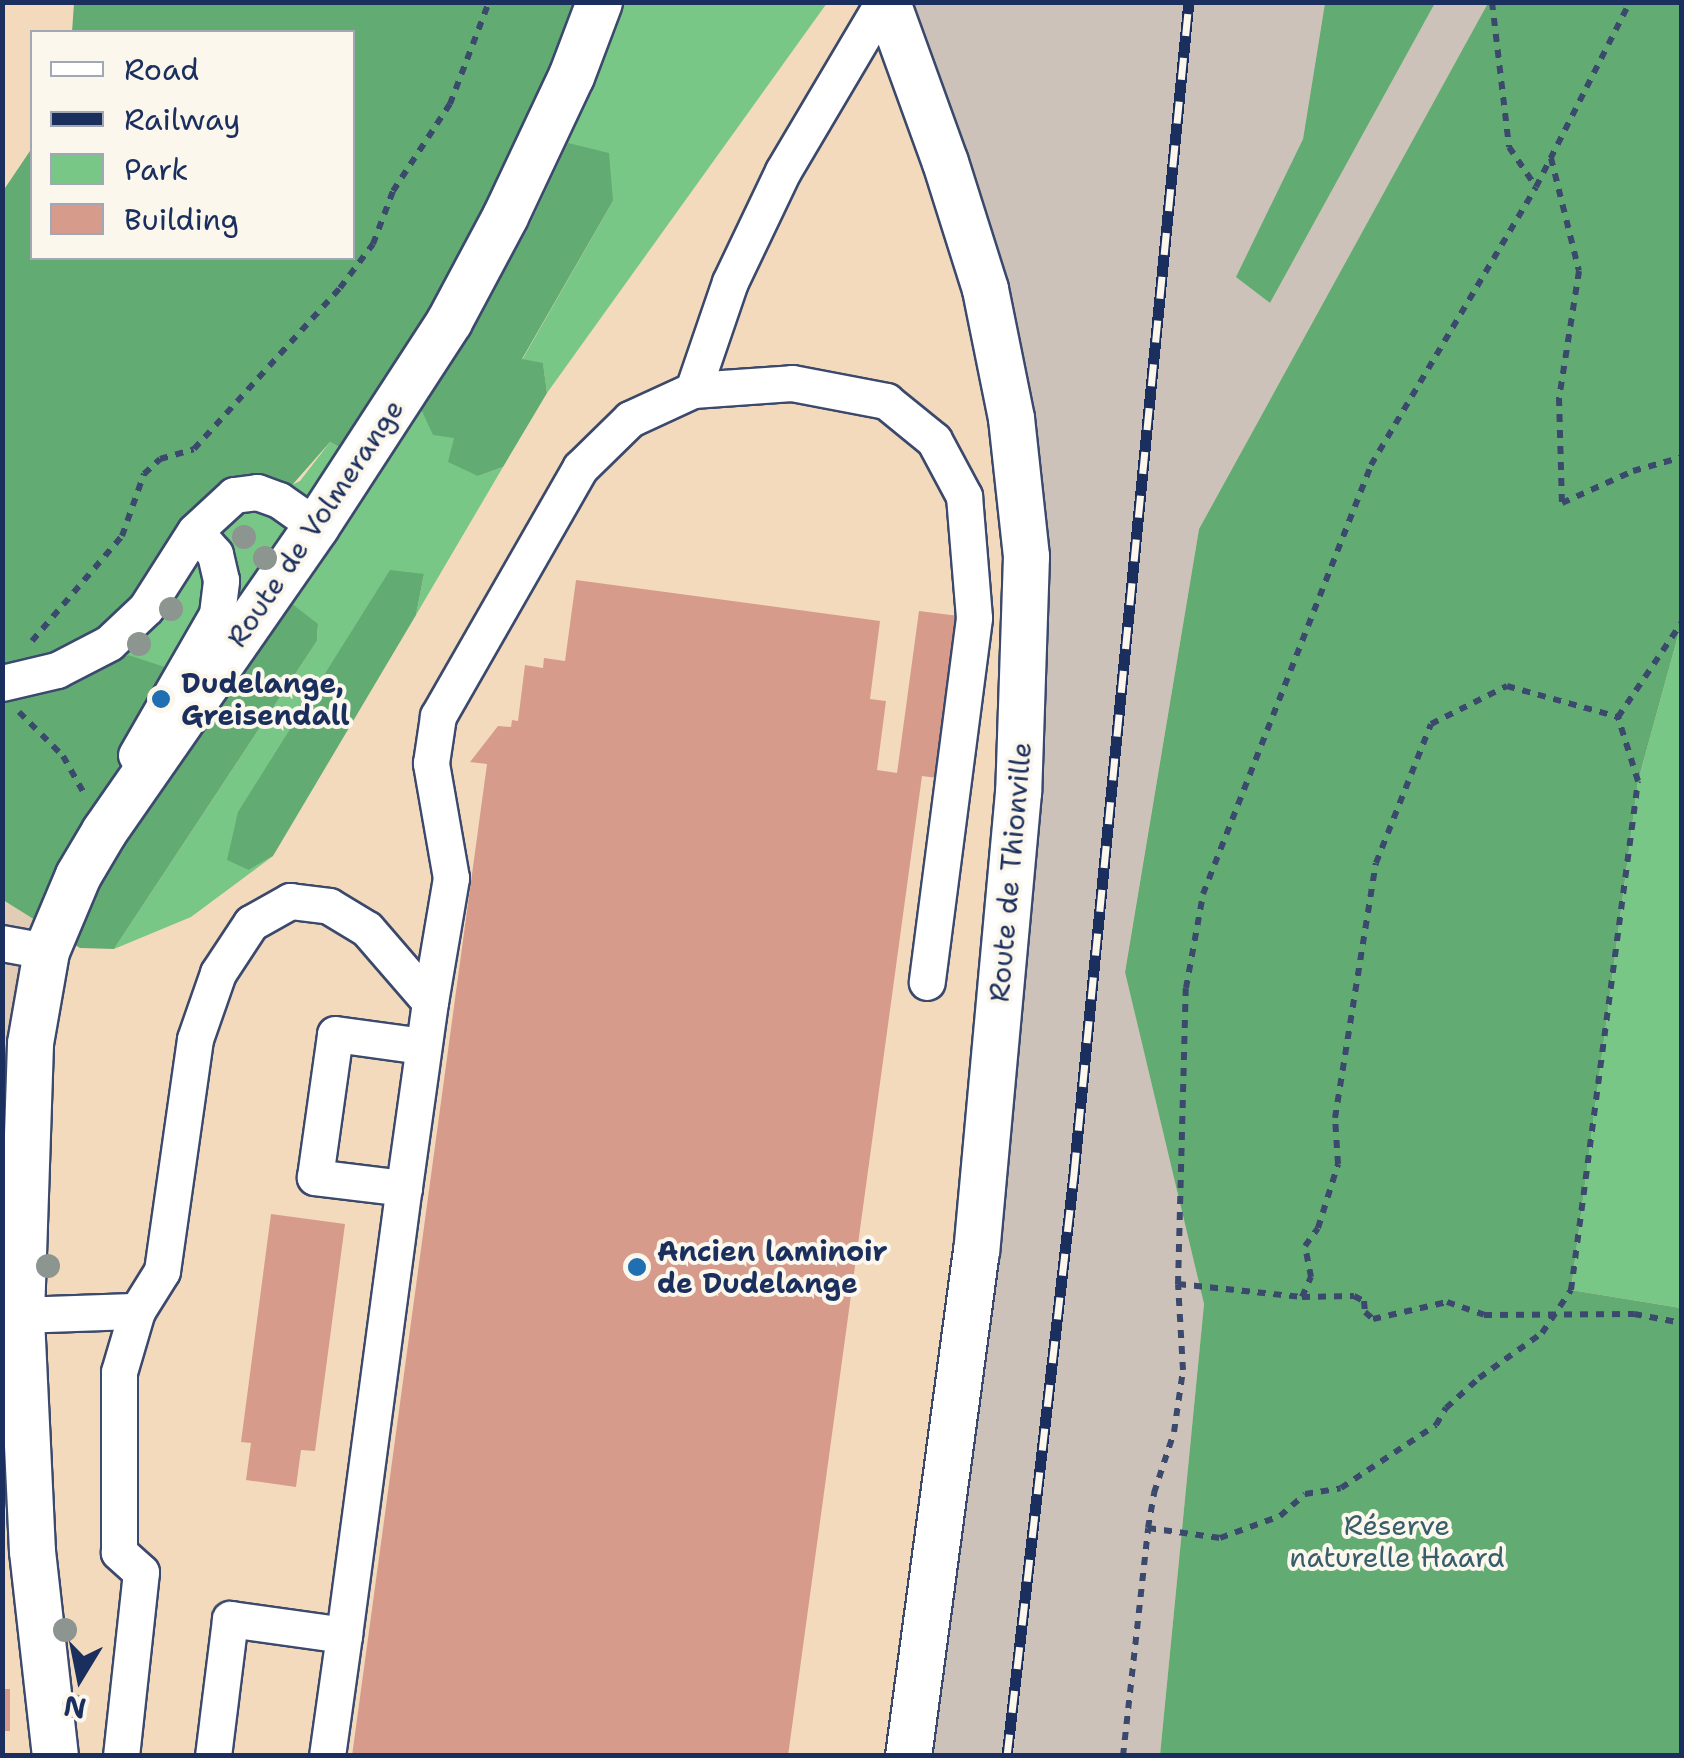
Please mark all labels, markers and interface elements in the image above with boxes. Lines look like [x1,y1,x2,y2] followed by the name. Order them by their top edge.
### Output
[30,30,355,260] legend
[124,49,199,90] text: Road
[124,99,240,140] text: Railway
[124,149,188,190] text: Park
[124,199,239,240] text: Building
[220,393,410,653] street label: Route de Volmerange
[181,666,350,732] place label: Dudelange, Greisendall
[150,688,172,710] marker: Dudelange, Greisendall
[982,741,1038,1003] street label: Route de Thionville
[657,1234,887,1300] place label: Ancien laminoir de Dudelange
[626,1256,648,1278] marker: Ancien laminoir de Dudelange
[1289,1508,1505,1574] park label: Réserve naturelle Haard
[30,1628,130,1728] north arrow
[61,1687,89,1728] text: N

